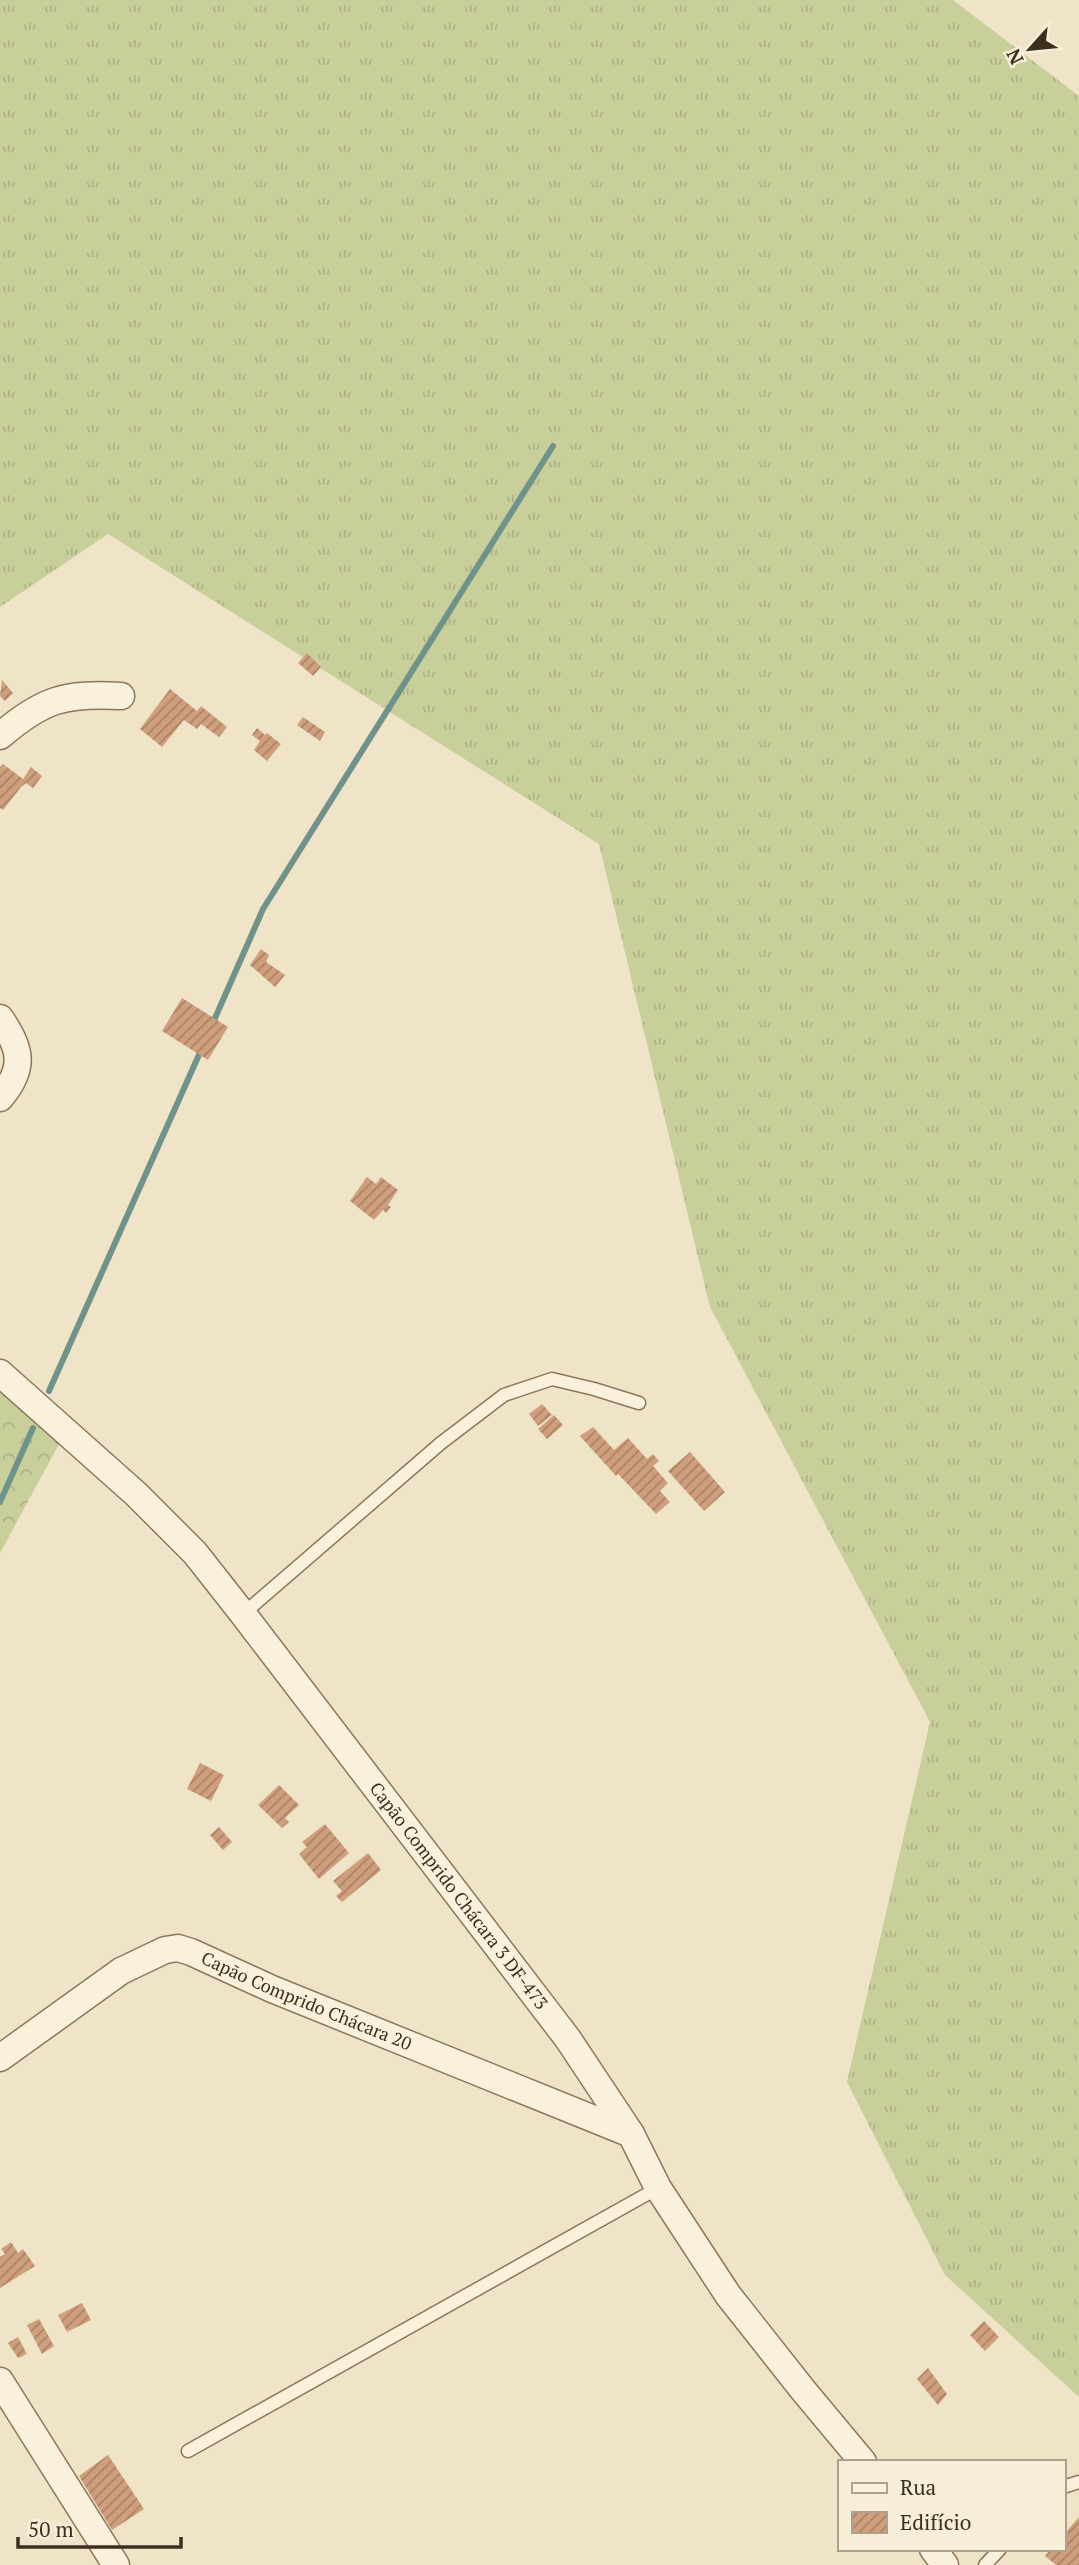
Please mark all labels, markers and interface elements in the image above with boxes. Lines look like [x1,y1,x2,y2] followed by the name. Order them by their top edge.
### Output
[995,14,1065,84] north arrow
[1000,44,1029,69] text: N
[365,1777,554,2014] street label: Capão Comprido Chácara 3 DF-473
[198,1945,416,2055] street label: Capão Comprido Chácara 20
[838,2460,1065,2551] legend
[900,2473,936,2501] text: Rua
[18,2506,180,2550] scale bar
[900,2508,971,2536] text: Edifício
[28,2515,74,2543] text: 50 m

